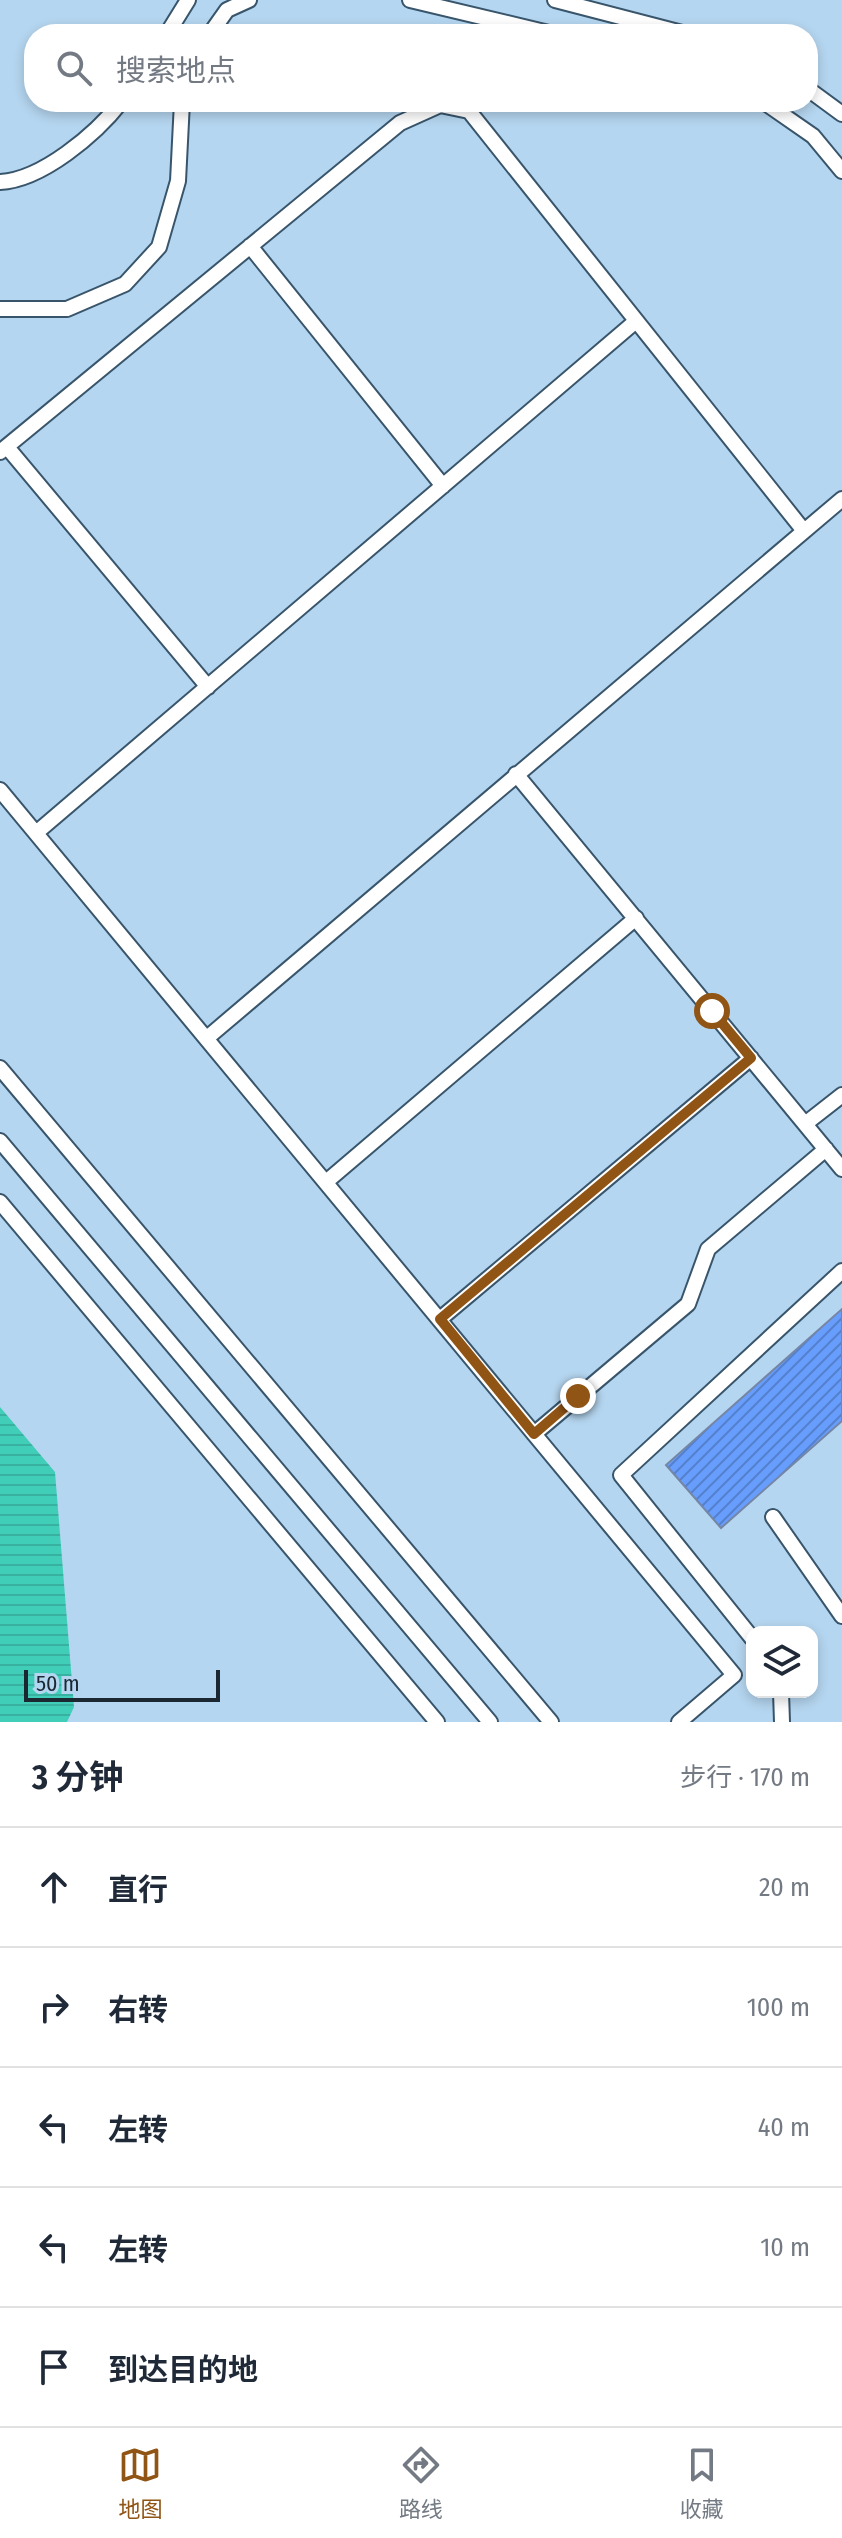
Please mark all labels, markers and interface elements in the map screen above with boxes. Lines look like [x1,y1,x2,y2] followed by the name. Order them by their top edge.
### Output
[24,24,818,112] search box
[52,46,96,90] icon: search
[116,53,236,89] text: 搜索地点
[694,993,730,1029] route start
[560,1378,596,1414] route end
[746,1626,818,1698] map controls
[746,1626,818,1698] button: layers
[24,1666,220,1702] scale bar
[36,1670,80,1697] text: 50 m
[32,1757,123,1798] text: 3 分钟
[680,1762,810,1793] text: 步行 · 170 m
[32,1865,76,1909] icon: ahead
[108,1872,168,1908] text: 直行
[759,1872,810,1903] text: 20 m
[32,1985,76,2029] icon: right
[108,1992,168,2028] text: 右转
[747,1992,810,2023] text: 100 m
[32,2105,76,2149] icon: left
[108,2112,168,2148] text: 左转
[758,2112,810,2143] text: 40 m
[32,2225,76,2269] icon: left
[108,2232,168,2268] text: 左转
[760,2232,810,2263] text: 10 m
[32,2345,76,2389] icon: arrive
[108,2352,258,2388] text: 到达目的地
[118,2443,162,2523] tab: 地图
[399,2443,443,2523] tab: 路线
[680,2443,724,2523] tab: 收藏

